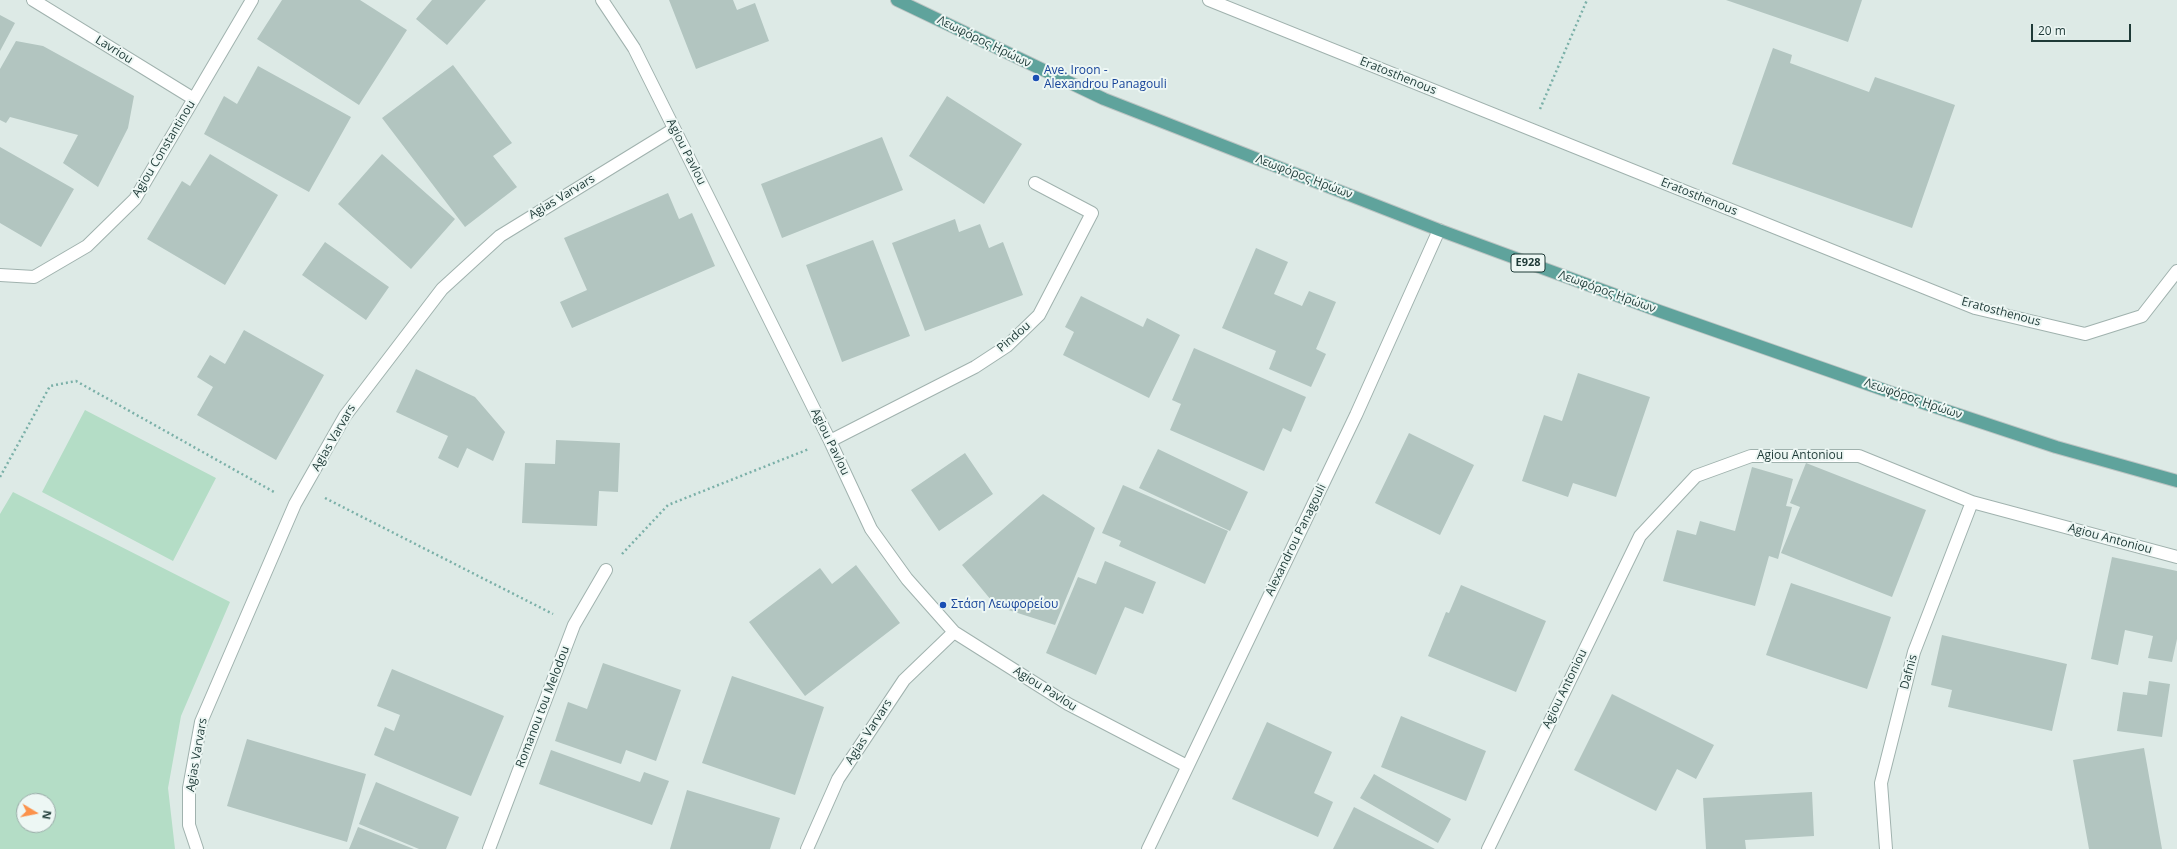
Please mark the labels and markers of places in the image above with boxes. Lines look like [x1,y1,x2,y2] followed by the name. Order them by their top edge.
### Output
[1044,64,1167,92] place label: Ave. Iroon - Alexandrou Panagouli
[1031,73,1041,83] marker: Ave. Iroon - Alexandrou Panagouli
[951,598,1058,612] place label: Στάση Λεωφορείου
[938,600,948,610] marker: Στάση Λεωφορείου

